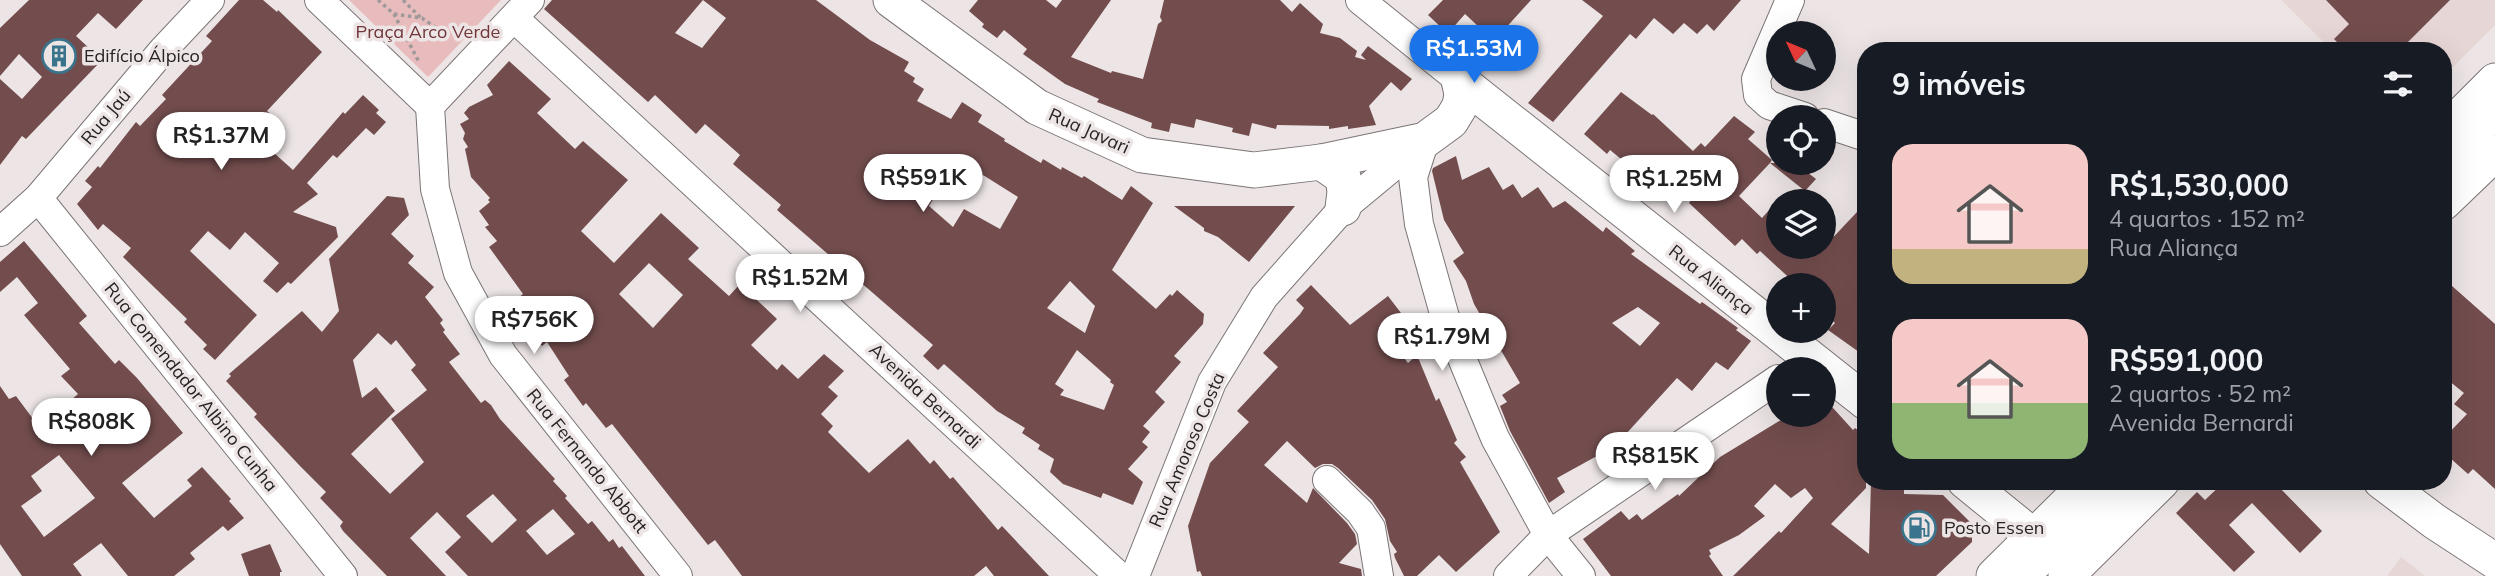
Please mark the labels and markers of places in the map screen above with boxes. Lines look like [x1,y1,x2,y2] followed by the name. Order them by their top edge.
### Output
[1409,25,1539,85] pin: R$1.53M
[40,37,78,75] building icon: Edifício Álpico
[84,44,200,67] place label: Edifício Álpico
[156,113,286,172] pin: R$1.37M
[866,154,980,214] pin: R$591K
[1609,156,1739,215] pin: R$1.25M
[735,254,865,314] pin: R$1.52M
[477,296,591,356] pin: R$756K
[1377,314,1507,373] pin: R$1.79M
[34,398,148,458] pin: R$808K
[1598,433,1712,492] pin: R$815K
[1900,509,1938,547] fuel station icon: Posto Essen
[1944,516,2044,539] place label: Posto Essen

